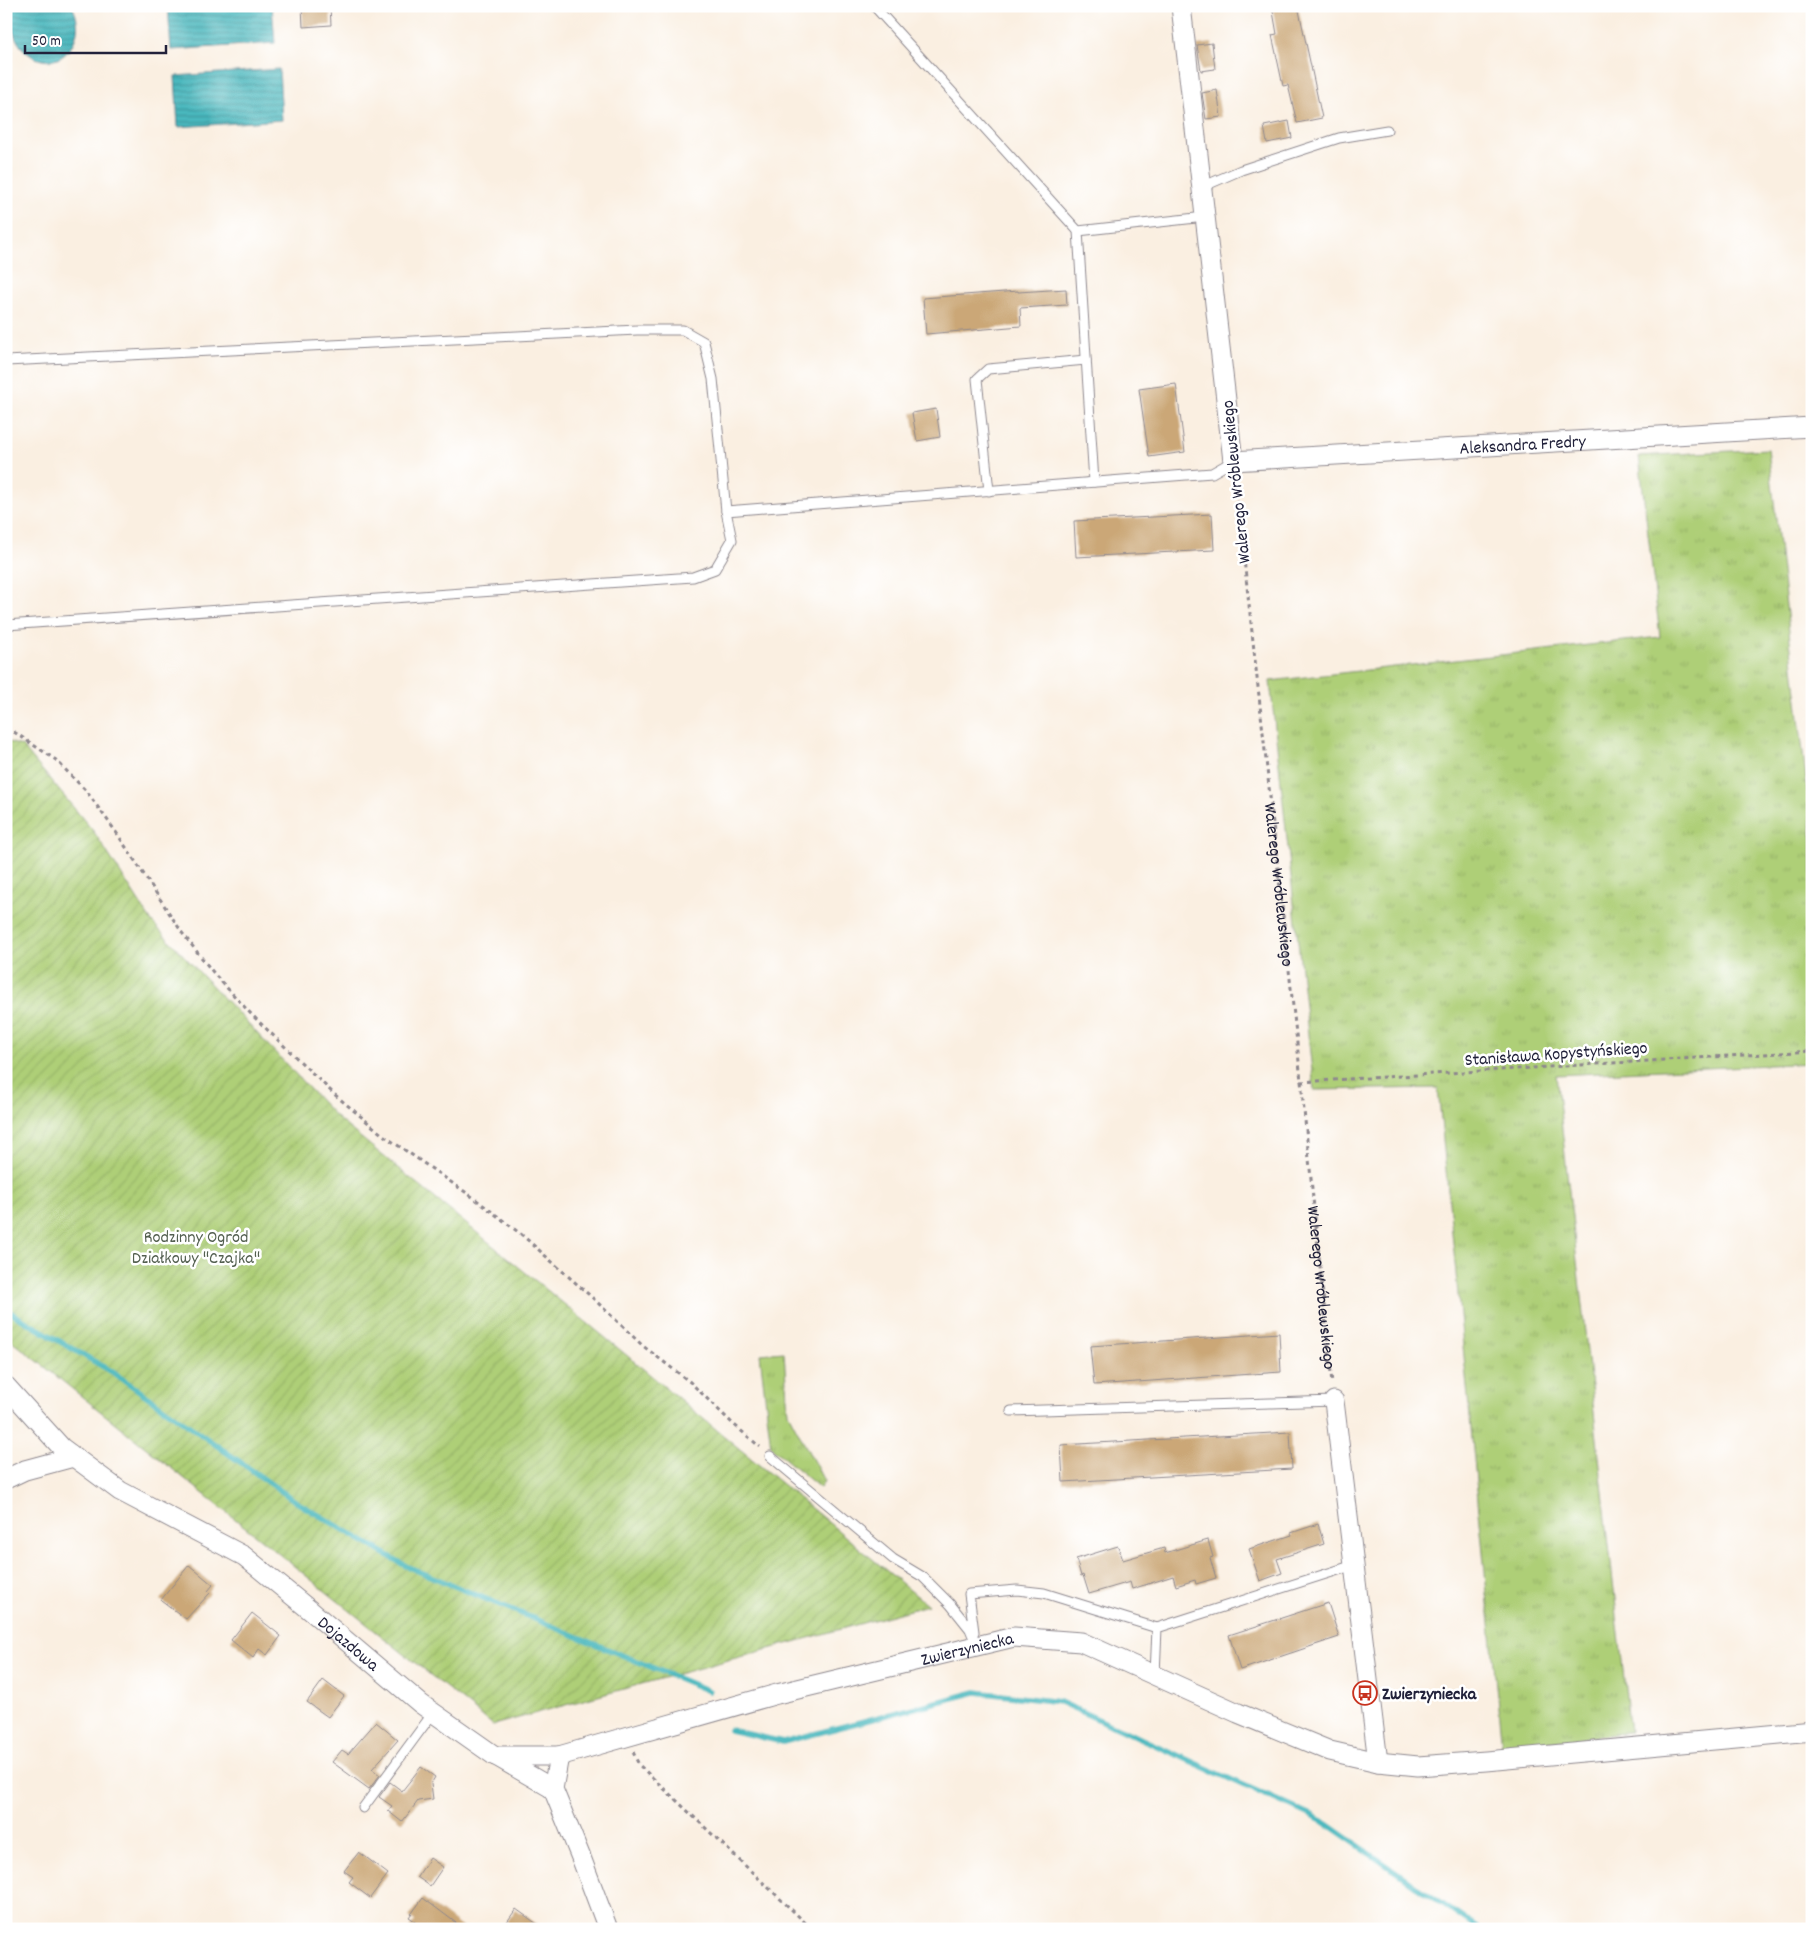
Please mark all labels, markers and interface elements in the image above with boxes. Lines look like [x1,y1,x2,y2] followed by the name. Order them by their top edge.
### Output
[25,22,166,54] scale bar
[32,31,61,53] text: 50 m
[1216,399,1259,565] street label: Walerego Wróblewskiego
[1459,430,1587,463] street label: Aleksandra Fredry
[1256,802,1299,968] street label: Walerego Wróblewskiego
[1464,1037,1648,1074] street label: Stanisława Kopystyńskiego
[1299,1205,1341,1371] street label: Walerego Wróblewskiego
[132,1226,260,1272] park label: Rodzinny Ogród Działkowy "Czajka"
[311,1612,384,1679] street label: Dojazdowa
[919,1627,1017,1674] street label: Zwierzyniecka
[1352,1680,1378,1706] bus stop icon: Zwierzyniecka
[1382,1683,1477,1708] place label: Zwierzyniecka

